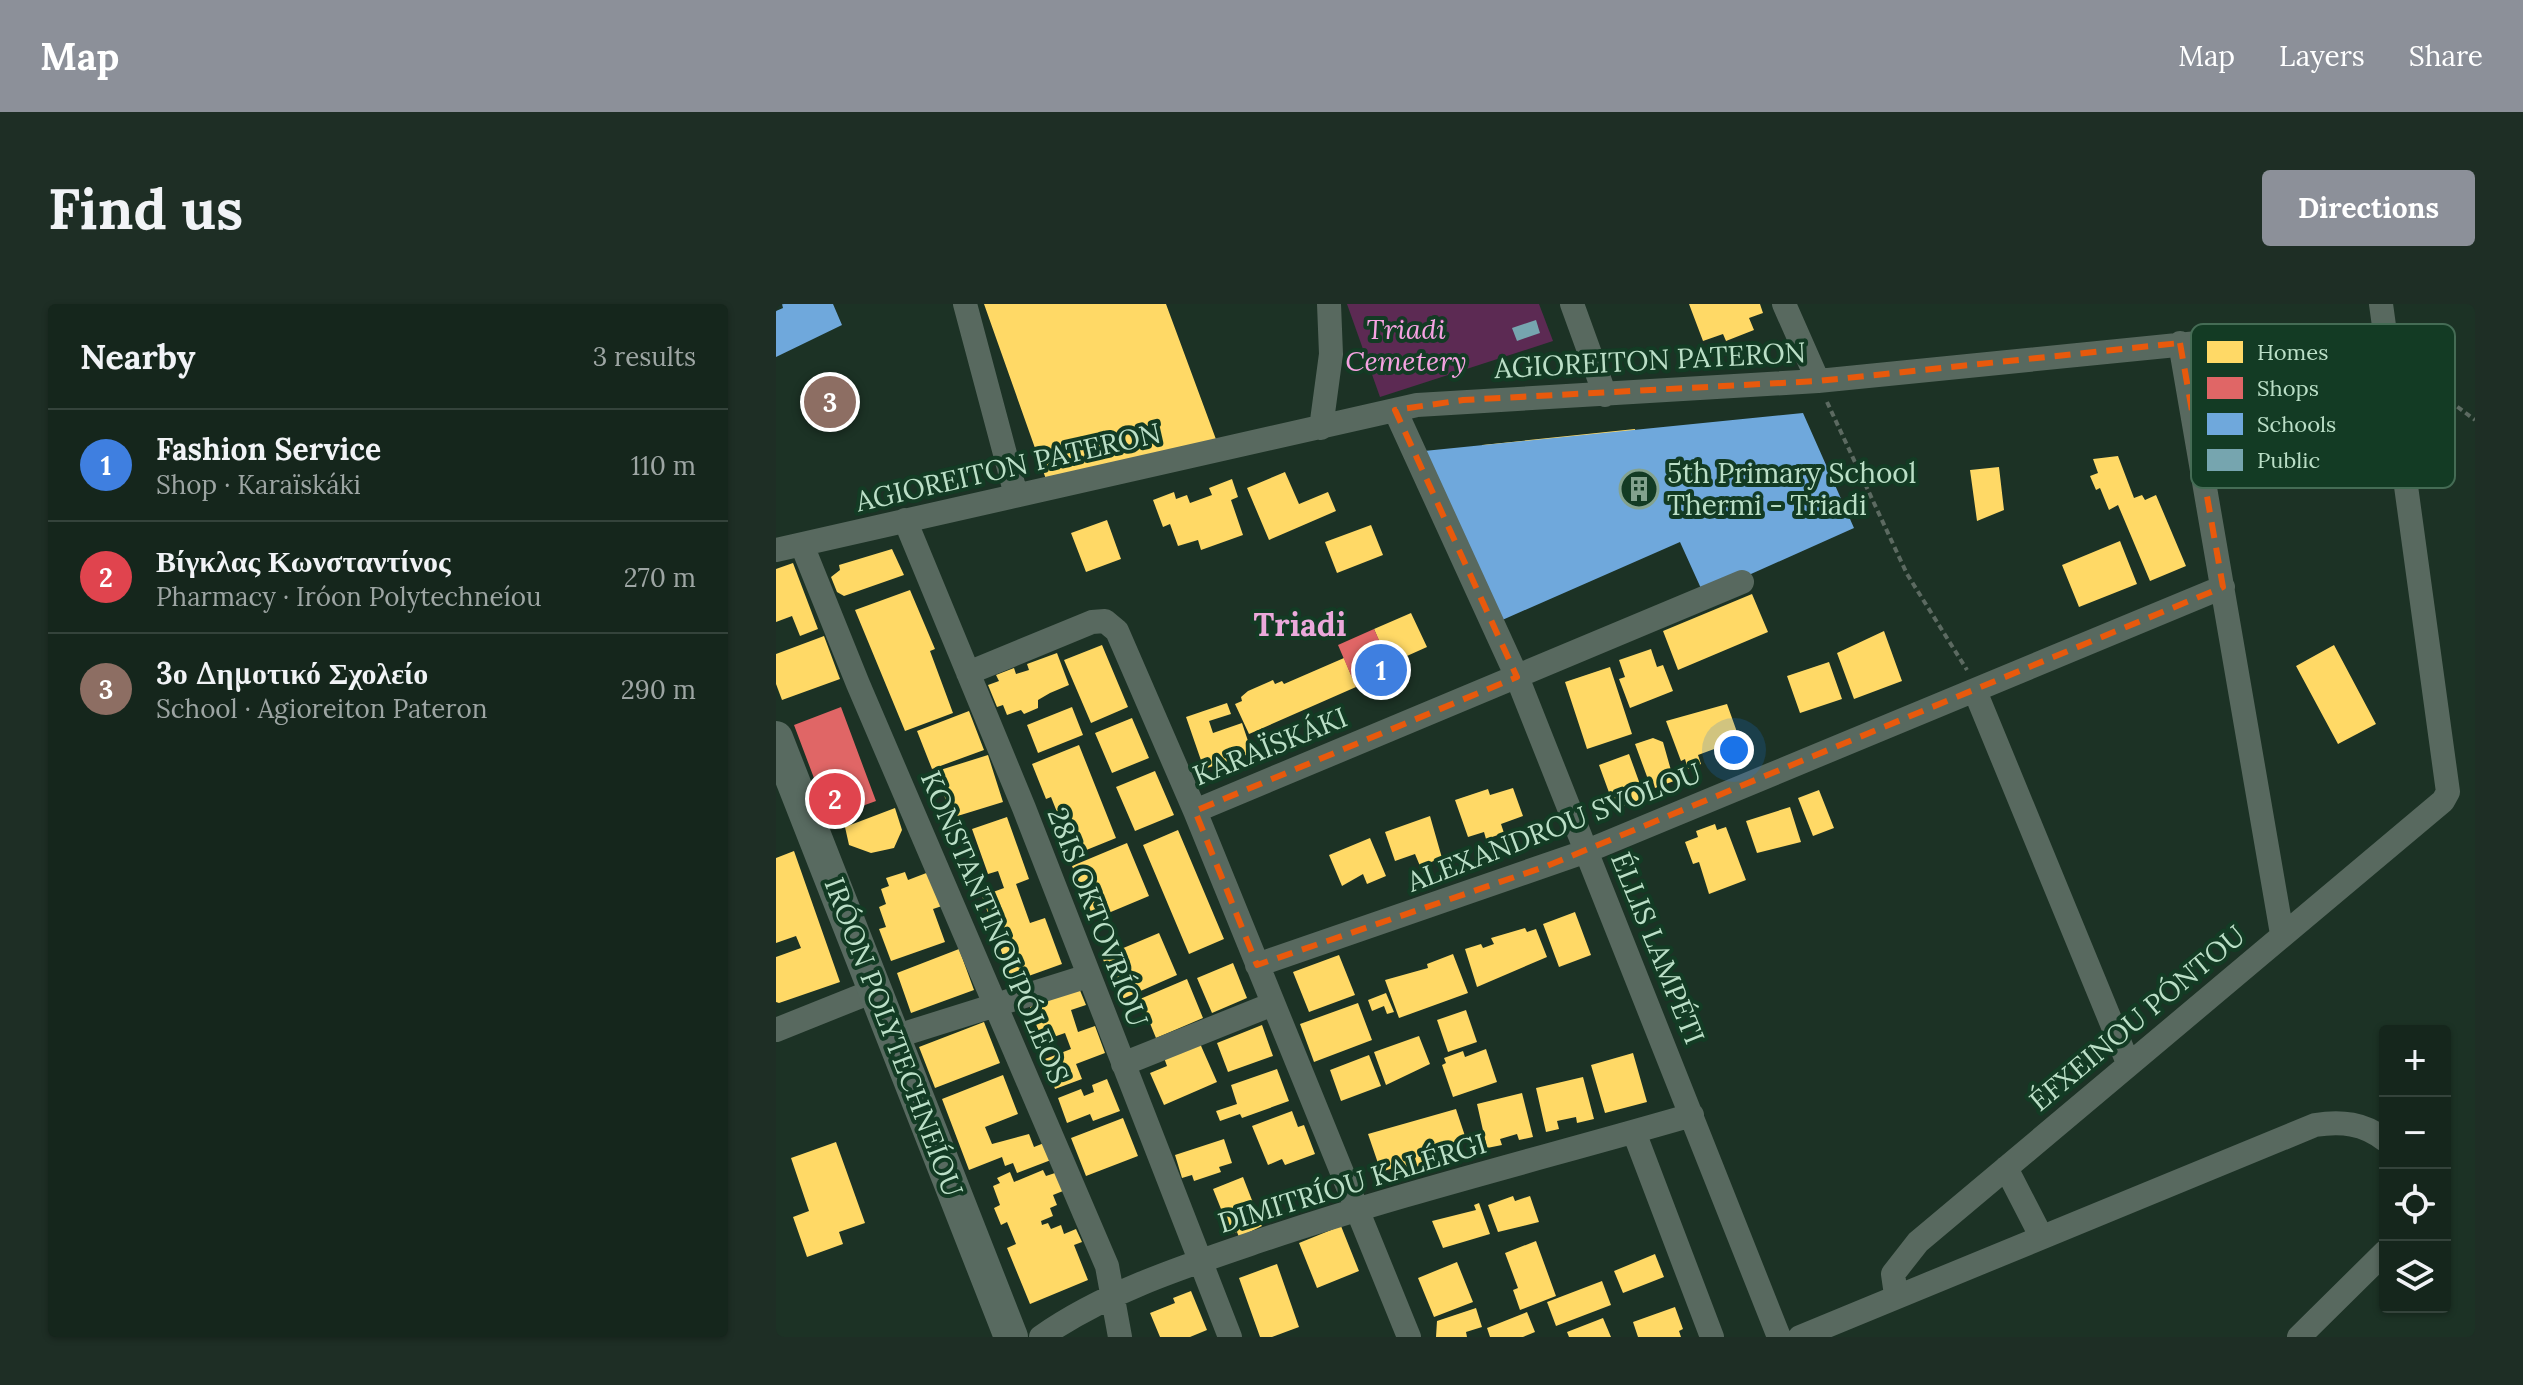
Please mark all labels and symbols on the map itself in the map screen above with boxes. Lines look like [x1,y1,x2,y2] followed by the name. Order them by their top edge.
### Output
[1345,311,1467,379] park label: Triadi Cemetery
[2191,324,2455,488] legend
[1492,334,1807,386] street label: AGIOREITON PATERON
[2257,338,2328,366] text: Homes
[804,372,856,432] pin: 3
[2257,374,2319,402] text: Shops
[2257,410,2336,438] text: Schools
[851,414,1164,520] street label: AGIOREITON PATERON
[2257,446,2320,474] text: Public
[1667,455,1916,523] place label: 5th Primary School Thermi - Triadi
[1618,468,1660,510] building icon: 5th Primary School Thermi - Triadi
[1254,604,1346,645] district label: Triadi
[1355,640,1407,700] pin: 1
[1187,699,1353,793] street label: KARAÏSKÁKI
[1714,730,1754,770] your location
[1401,754,1706,900] street label: ALEXANDROU SVOLOU
[913,765,1077,1089] street label: KONSTANTINOUPÓLEOS
[809,769,861,829] pin: 2
[1040,802,1156,1032] street label: 28IS OKTOVRÍOU
[1603,847,1713,1049] street label: ÉLLIS LAMPÉTI
[816,872,972,1202] street label: IRÓON POLYTECHNEÍOU
[2022,917,2252,1119] street label: ÉFXEINOU PÓNTOU
[1213,1125,1491,1241] street label: DIMITRÍOU KALÉRGI

